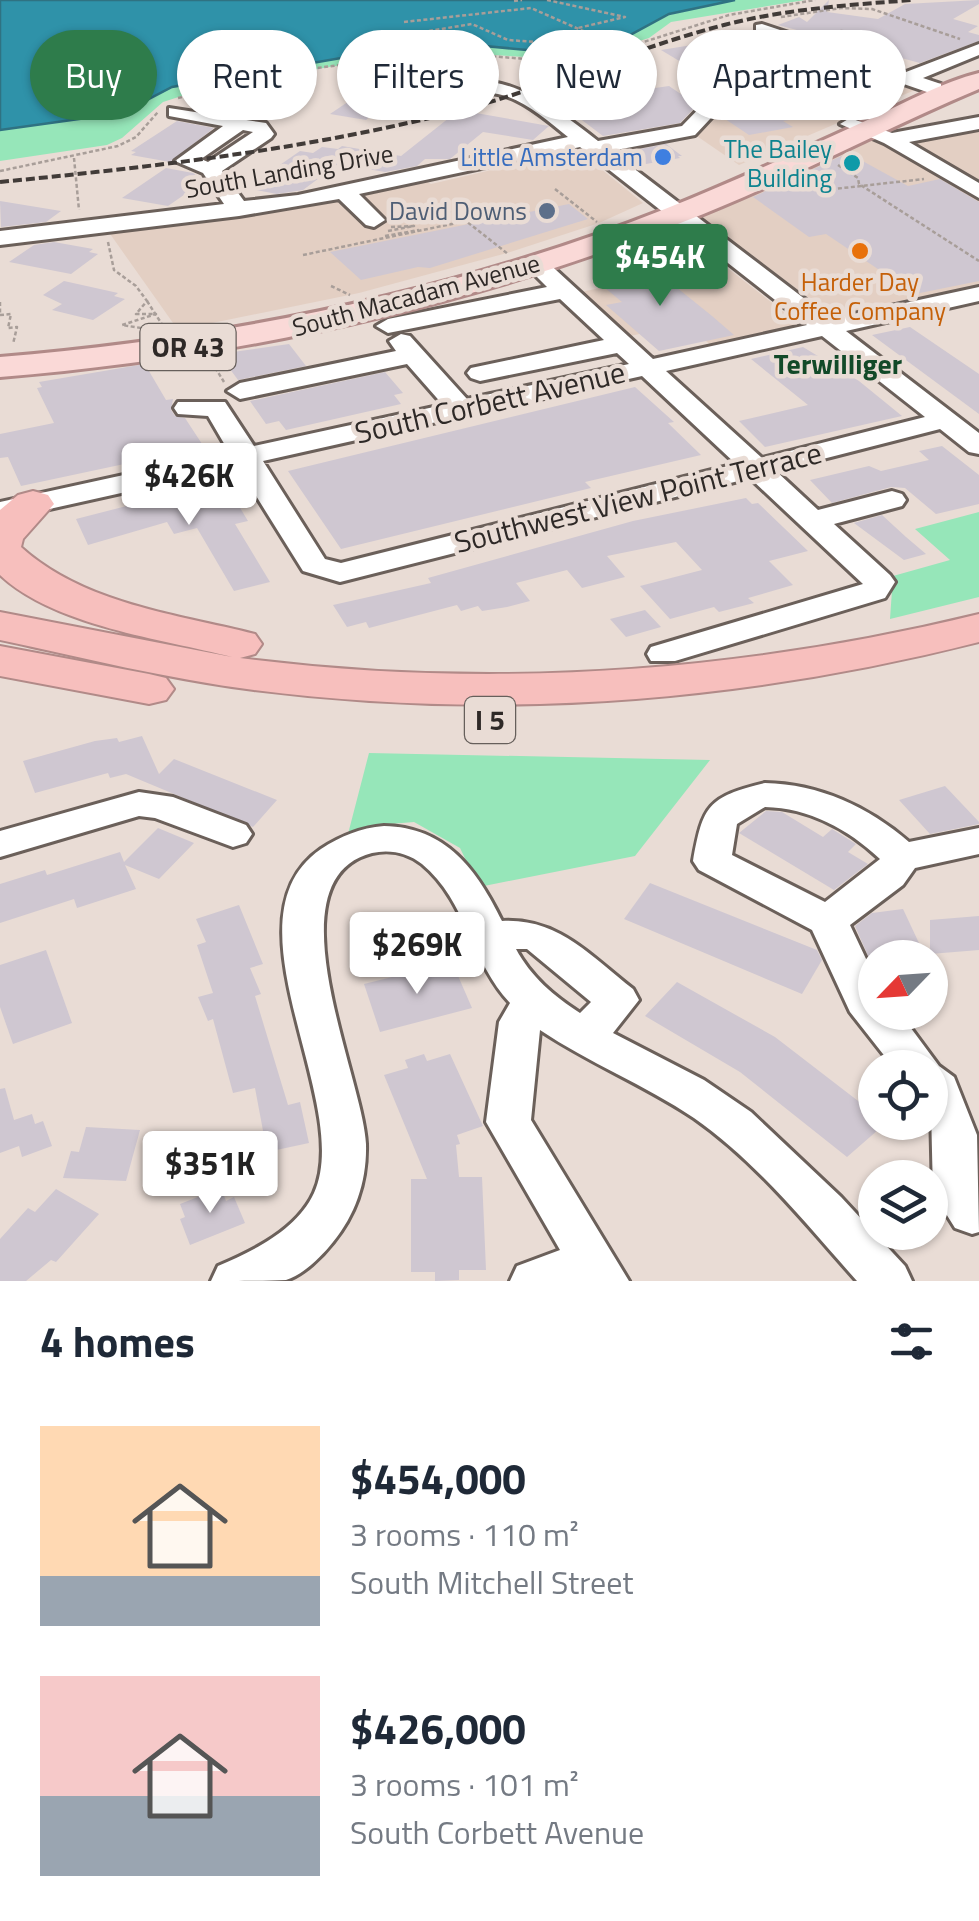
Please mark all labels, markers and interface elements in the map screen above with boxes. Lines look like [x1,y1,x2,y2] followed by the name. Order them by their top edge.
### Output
[30,30,157,120] chip: Buy
[177,30,317,120] chip: Rent
[337,30,499,120] chip: Filters
[519,30,657,120] chip: New
[677,30,906,120] chip: Apartment
[724,130,832,197] place label: The Bailey Building
[182,134,396,208] street label: South Landing Drive
[460,138,643,176] place label: Little Amsterdam
[652,146,674,168] marker: Little Amsterdam
[841,152,863,174] marker: The Bailey Building
[389,192,527,230] place label: David Downs
[536,200,558,222] marker: David Downs
[590,224,730,309] pin: $454K
[615,232,705,280] text: $454K
[849,240,871,262] marker: Harder Day Coffee Company
[288,244,544,346] street label: South Macadam Avenue
[774,263,946,330] place label: Harder Day Coffee Company
[140,324,236,370] road number: OR 43
[774,342,902,385] district label: Terwilliger
[350,349,629,455] street label: South Corbett Avenue
[449,429,826,565] street label: Southwest View Point Terrace
[119,443,259,528] pin: $426K
[144,451,234,499] text: $426K
[465,697,515,743] road number: I 5
[347,912,487,997] pin: $269K
[372,920,462,968] text: $269K
[858,940,948,1030] north arrow
[858,940,948,1250] map controls
[858,1050,948,1140] button: locate
[140,1131,280,1216] pin: $351K
[165,1139,255,1187] text: $351K
[858,1160,948,1250] button: layers
[40,1309,195,1373] text: 4 homes
[884,1314,939,1369] icon: filters
[350,1446,526,1510] text: $454,000
[120,1466,240,1586] icon: home
[350,1510,579,1558] text: 3 rooms · 110 m²
[350,1558,633,1606] text: South Mitchell Street
[350,1696,526,1760] text: $426,000
[120,1716,240,1836] icon: home
[350,1760,579,1808] text: 3 rooms · 101 m²
[350,1808,644,1856] text: South Corbett Avenue

